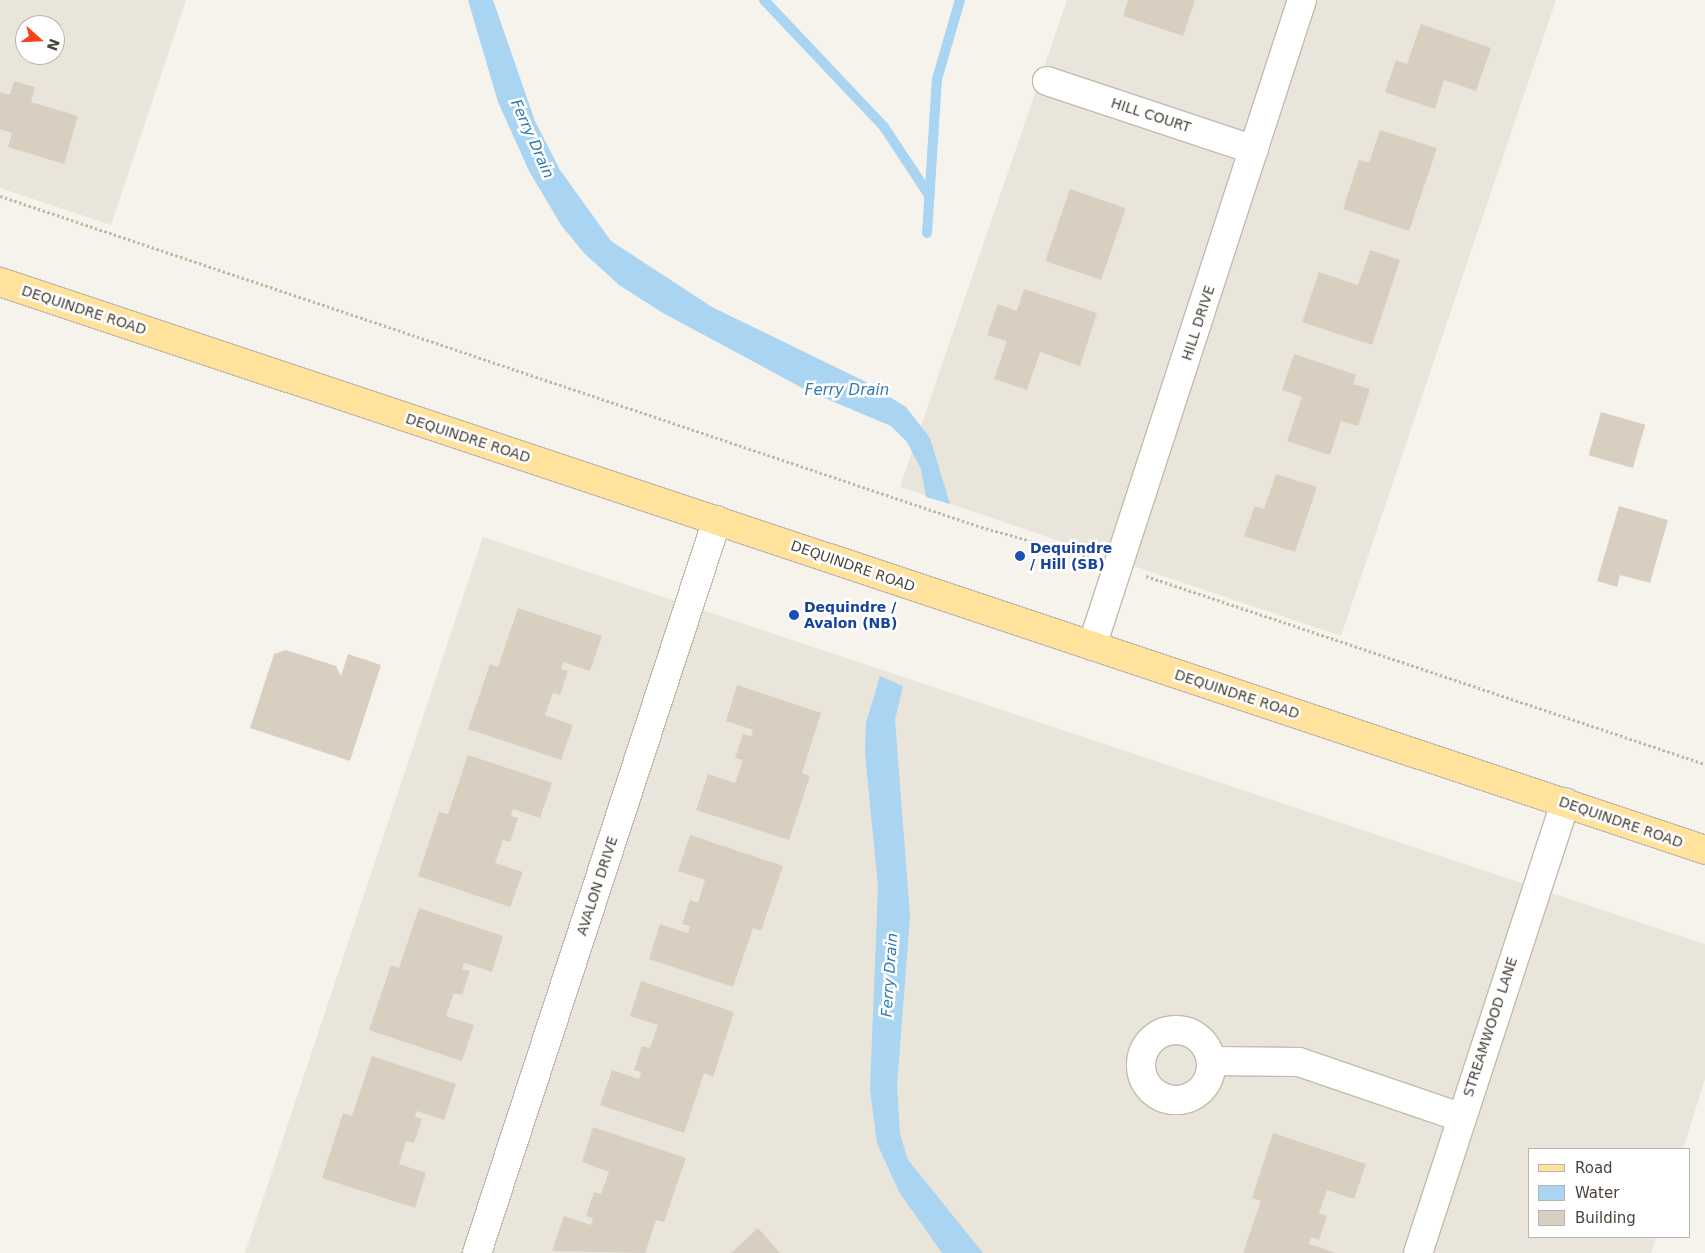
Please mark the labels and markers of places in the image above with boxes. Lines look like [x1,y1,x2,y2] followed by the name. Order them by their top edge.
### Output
[1030,540,1112,572] place label: Dequindre / Hill (SB)
[1014,550,1026,562] marker: Dequindre / Hill (SB)
[804,599,897,632] place label: Dequindre / Avalon (NB)
[788,609,800,621] marker: Dequindre / Avalon (NB)

